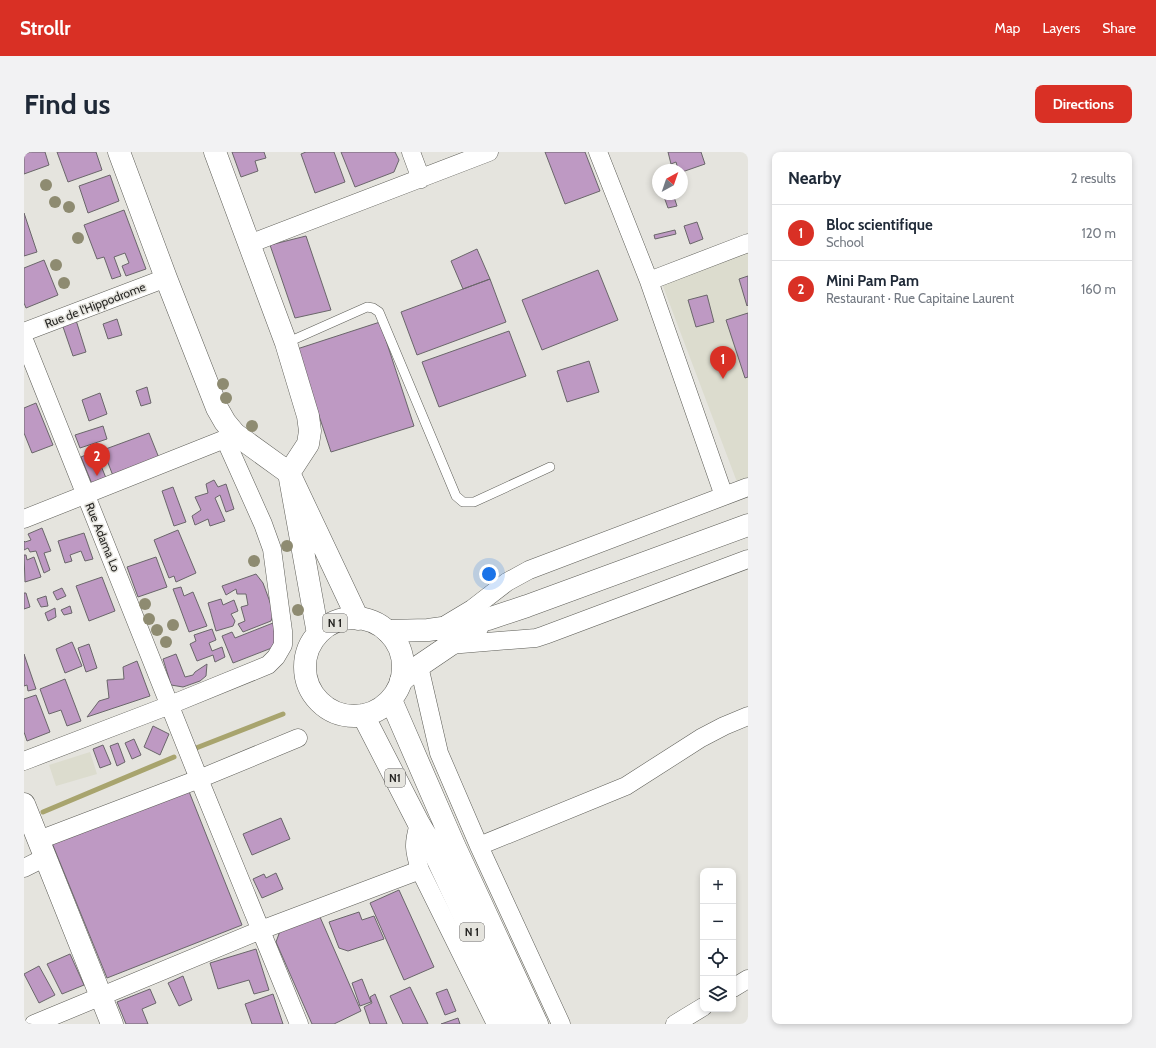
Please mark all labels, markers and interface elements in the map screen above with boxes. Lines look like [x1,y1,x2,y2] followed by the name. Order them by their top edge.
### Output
[20,17,71,40] text: Strollr
[995,19,1020,37] text: Map
[1042,19,1080,37] text: Layers
[1102,19,1136,37] text: Share
[1035,85,1132,123] button: Directions
[24,87,110,121] text: Find us
[652,164,688,200] north arrow
[788,168,841,188] text: Nearby
[1071,170,1116,186] text: 2 results
[826,216,933,234] text: Bloc scientifique
[799,225,803,241] text: 1
[1082,225,1116,241] text: 120 m
[826,234,864,250] text: School
[826,272,919,290] text: Mini Pam Pam
[42,279,148,331] street label: Rue de l'Hippodrome
[798,281,804,297] text: 2
[1081,281,1116,297] text: 160 m
[826,290,1014,306] text: Restaurant · Rue Capitaine Laurent
[710,346,736,379] pin: 1
[84,443,110,476] pin: 2
[82,500,124,574] street label: Rue Adama Lo
[479,564,499,584] your location
[323,614,347,632] road number: N 1
[385,769,405,787] road number: N1
[700,868,736,1012] map controls
[700,868,736,904] button: +
[700,904,736,940] button: −
[460,923,484,941] road number: N 1
[700,940,736,976] button: locate
[700,976,736,1012] button: layers

